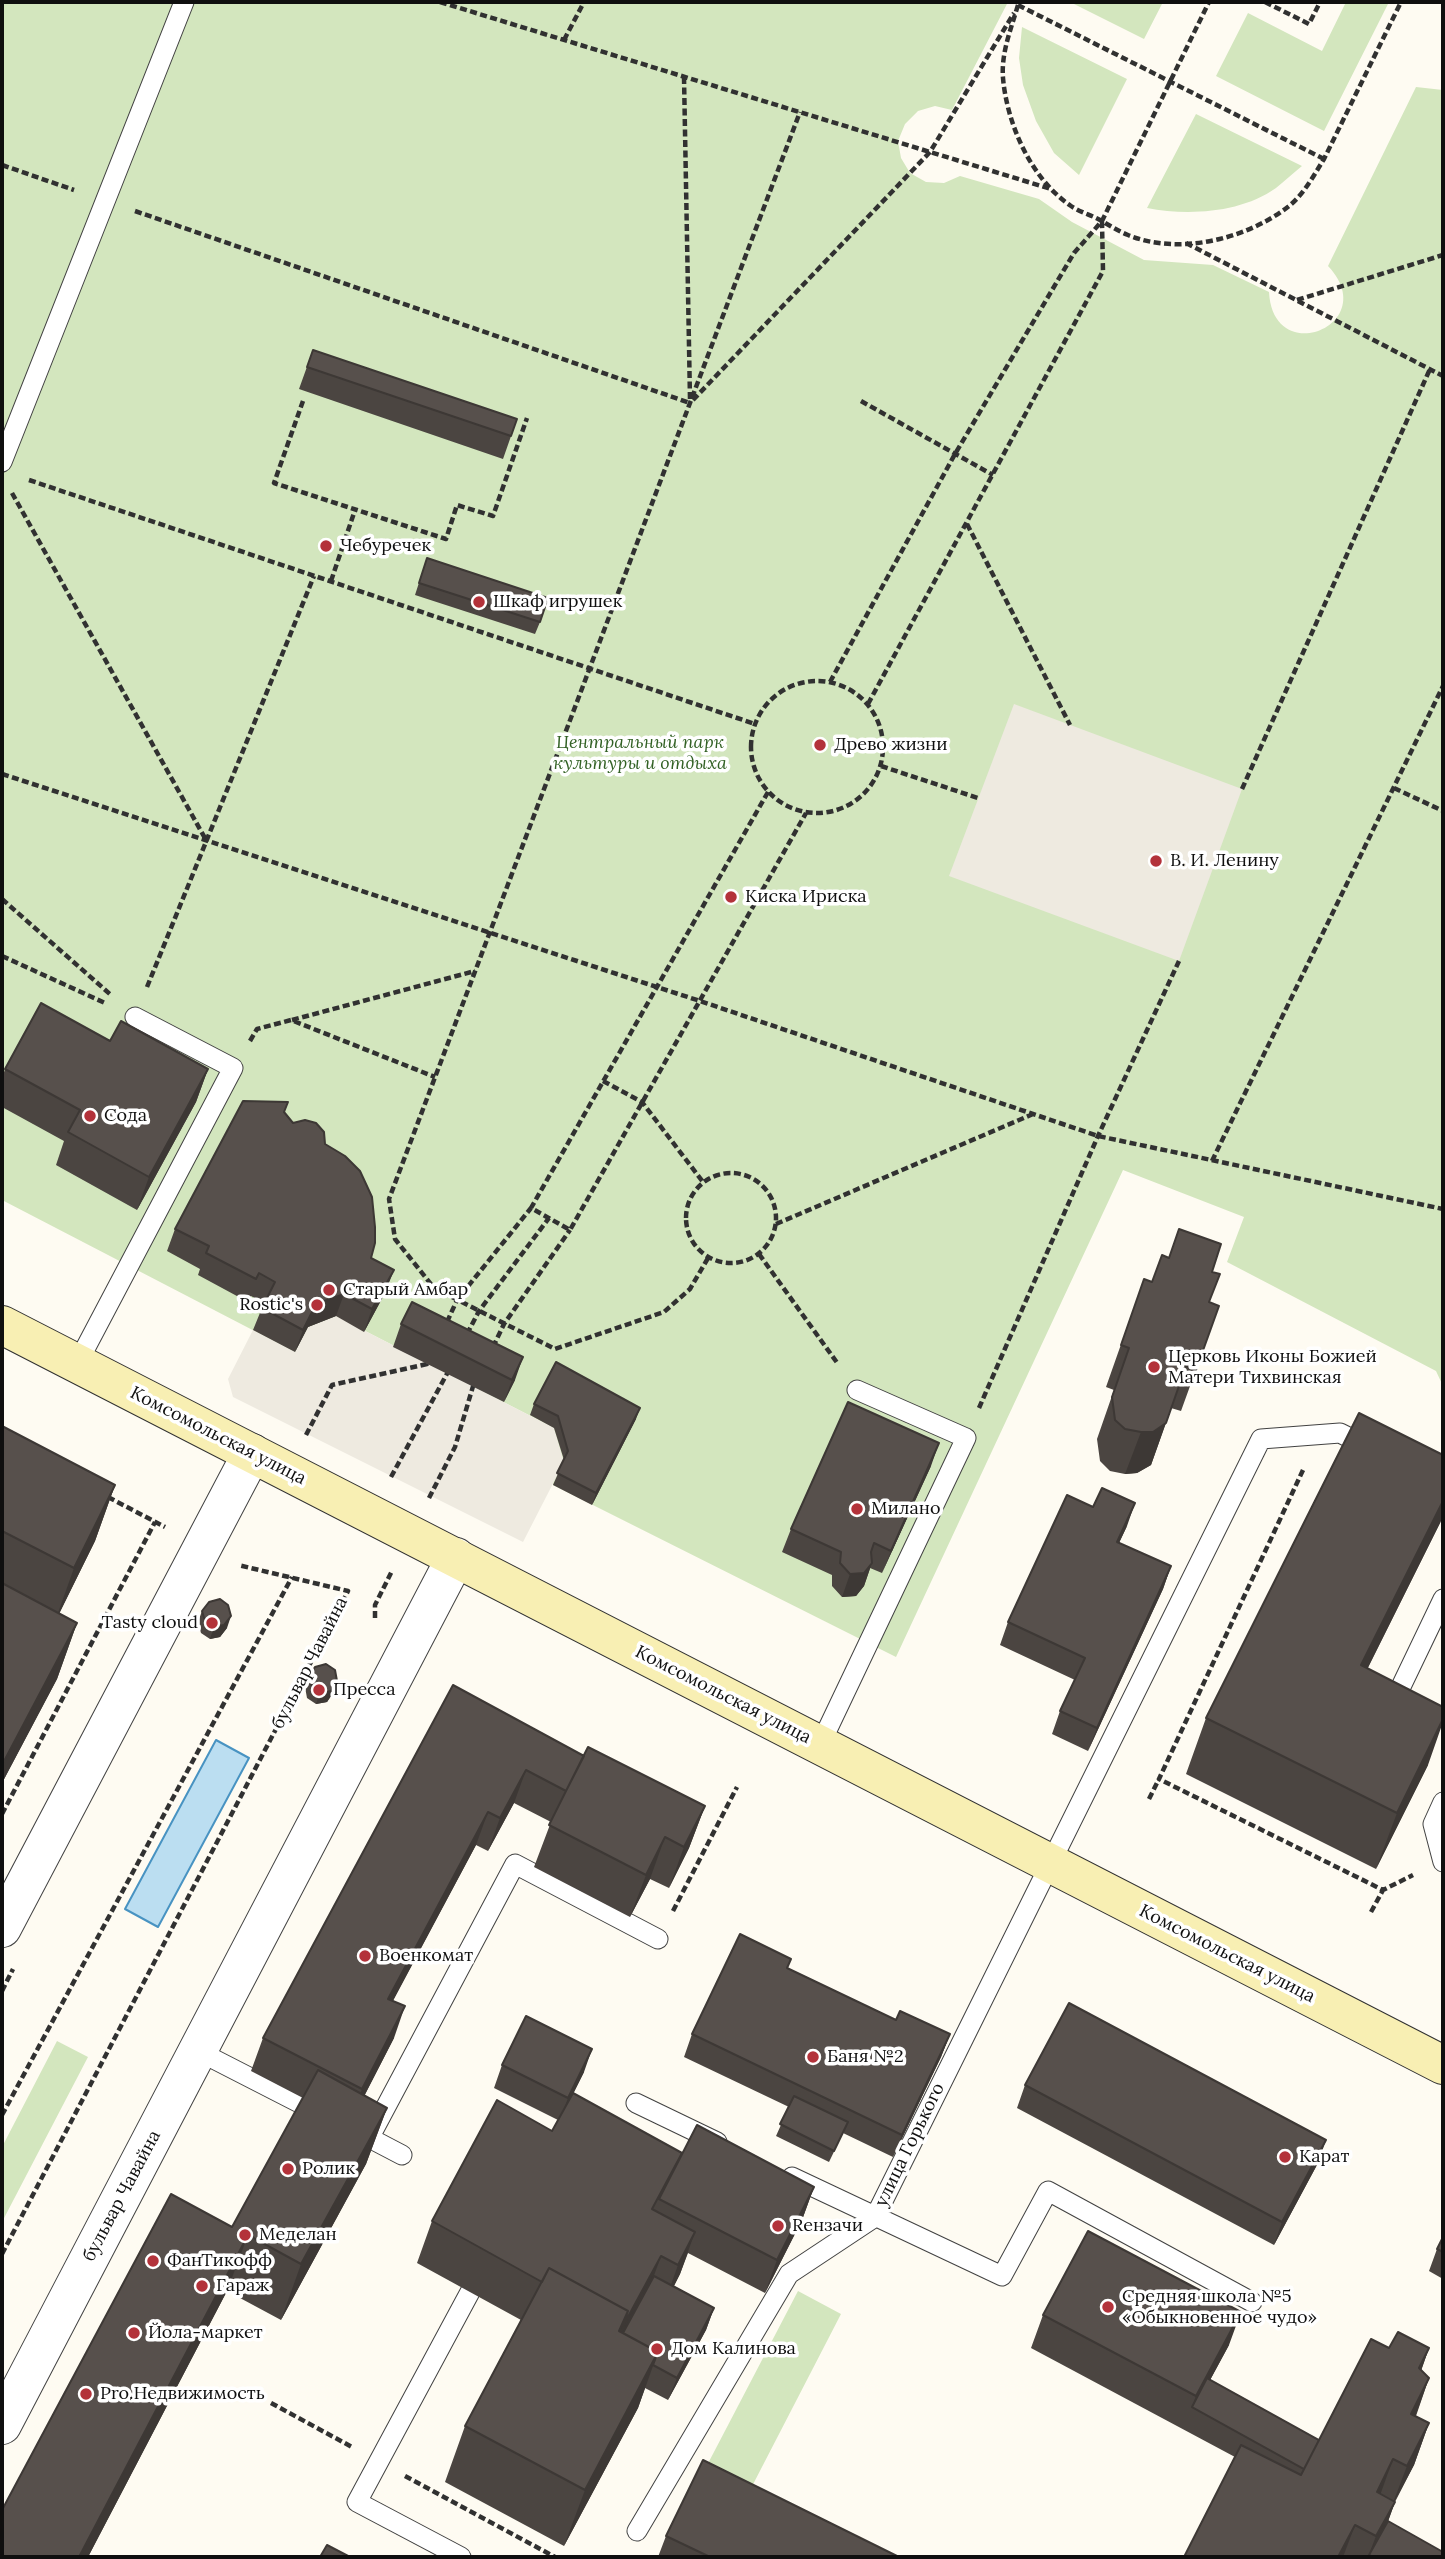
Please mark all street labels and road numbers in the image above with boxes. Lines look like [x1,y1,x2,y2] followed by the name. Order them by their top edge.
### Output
[127,1382,309,1490] street label: Комсомольская улица
[267,1593,353,1733] street label: бульвар Чавайна
[632,1641,814,1749] street label: Комсомольская улица
[1136,1900,1318,2008] street label: Комсомольская улица
[871,2079,949,2211] street label: улица Горького
[78,2127,166,2265] street label: бульвар Чавайна

